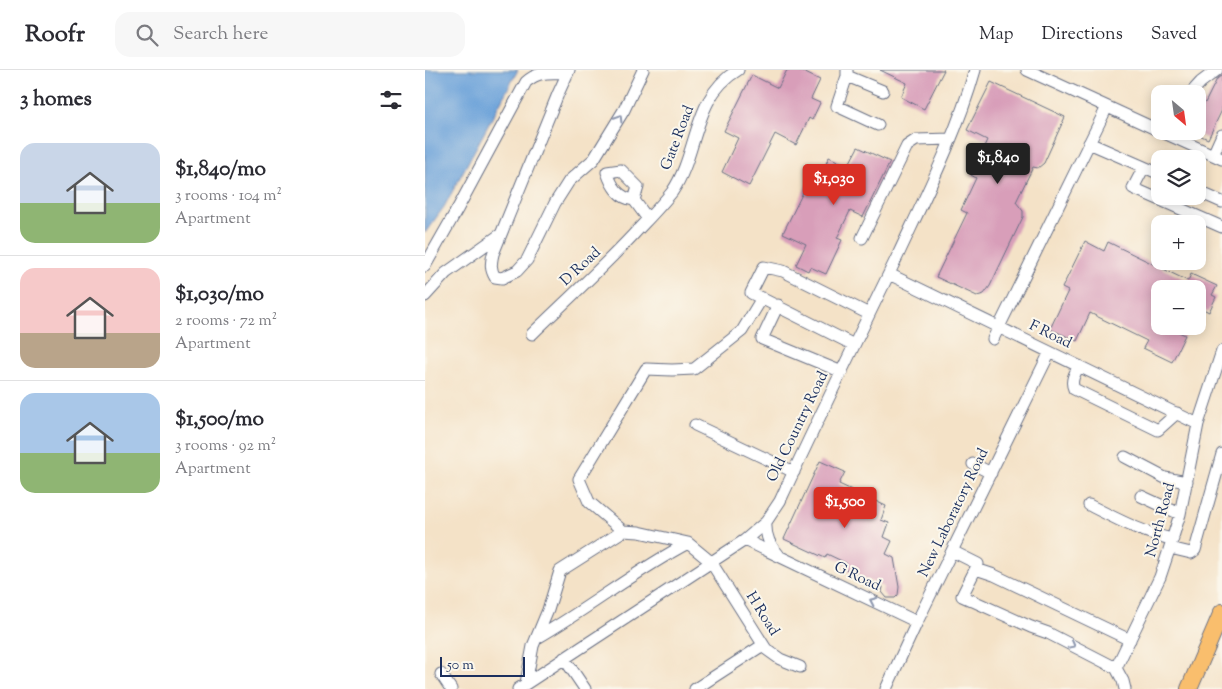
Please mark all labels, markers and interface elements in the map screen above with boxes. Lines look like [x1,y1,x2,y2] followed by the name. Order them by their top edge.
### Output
[115,12,465,57] search box
[25,18,85,52] text: Roofr
[133,21,161,49] icon: search
[173,21,268,48] text: Search here
[979,22,1014,48] text: Map
[1042,22,1123,48] text: Directions
[1151,22,1197,48] text: Saved
[20,85,92,115] text: 3 homes
[1151,85,1206,140] north arrow
[1151,85,1206,335] map controls
[377,86,405,114] icon: filters
[656,102,700,174] street label: Gate Road
[613,114,623,123] one-way arrow
[957,142,1039,185] pin: $1,840
[977,147,1019,170] text: $1,840
[1151,150,1206,205] button: layers
[175,155,266,185] text: $1,840/mo
[60,163,120,223] icon: home
[793,164,875,206] pin: $1,030
[814,168,854,191] text: $1,030
[175,185,282,208] text: 3 rooms · 104 m²
[175,208,251,231] text: Apartment
[1151,215,1206,270] button: +
[556,242,606,291] street label: D Road
[175,280,264,310] text: $1,030/mo
[1151,280,1206,335] button: −
[60,288,120,348] icon: home
[175,310,277,333] text: 2 rooms · 72 m²
[1025,316,1075,355] street label: F Road
[175,333,251,356] text: Apartment
[762,368,834,486] street label: Old Country Road
[175,405,264,435] text: $1,500/mo
[60,413,120,473] icon: home
[175,435,276,458] text: 3 rooms · 92 m²
[914,445,995,581] street label: New Laboratory Road
[175,458,251,481] text: Apartment
[1141,480,1181,560] street label: North Road
[804,486,886,529] pin: $1,500
[825,491,865,514] text: $1,500
[830,557,884,597] street label: G Road
[740,588,784,641] street label: H Road
[869,597,878,607] one-way arrow
[1067,639,1076,649] one-way arrow
[440,654,525,677] scale bar
[447,656,474,676] text: 50 m

